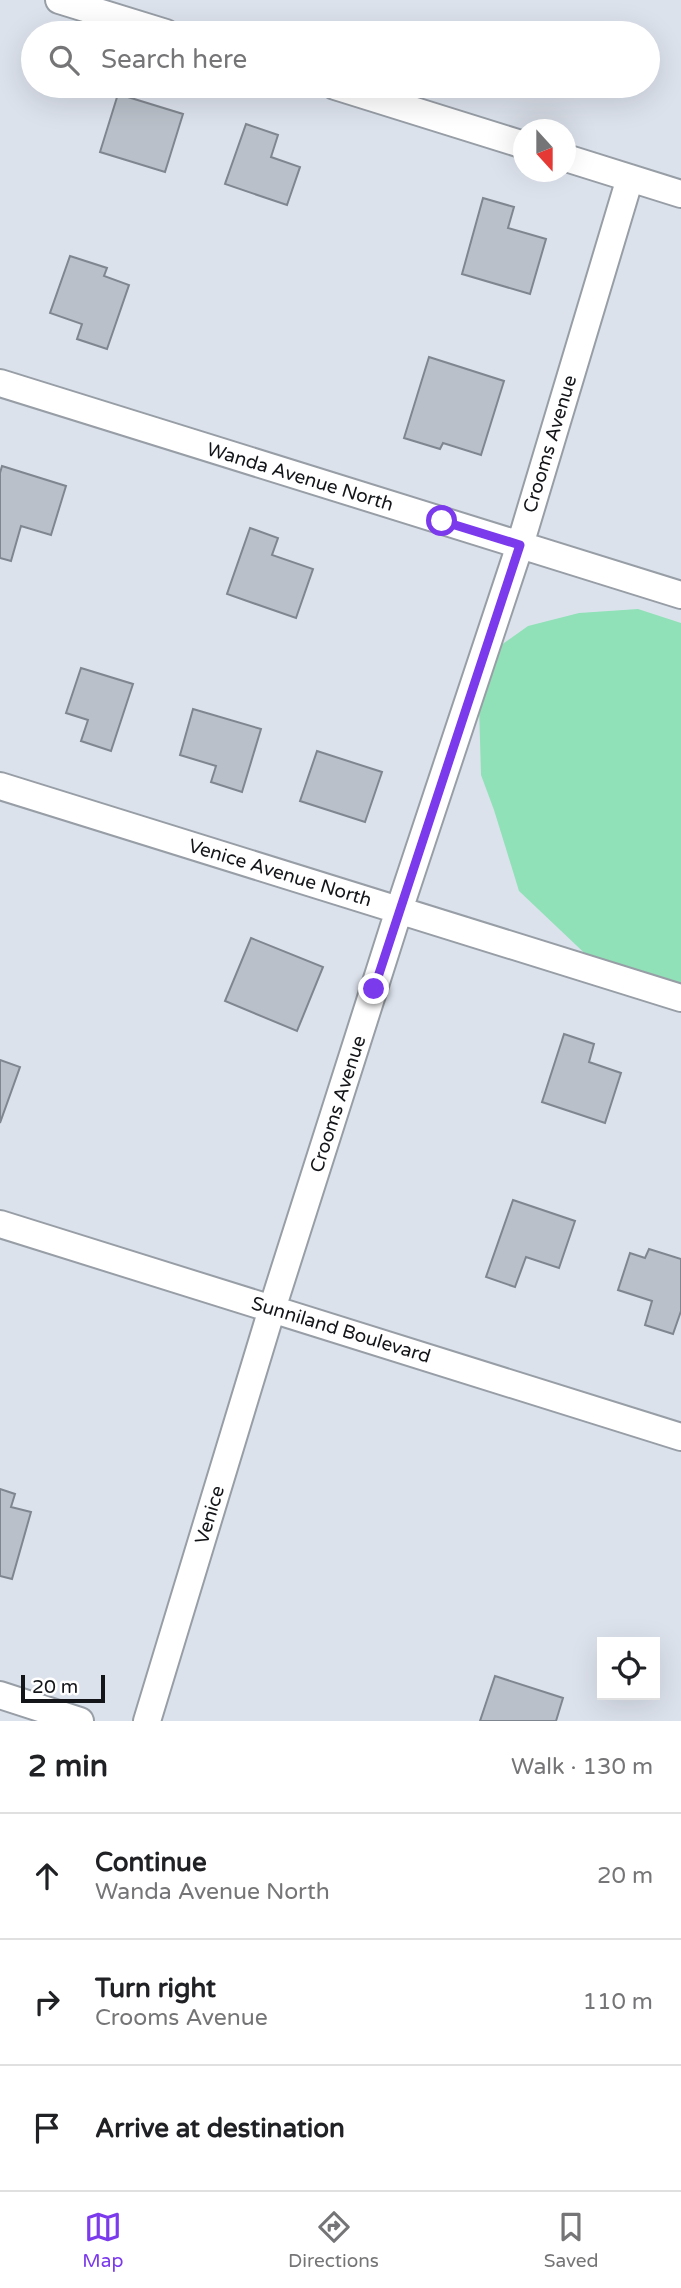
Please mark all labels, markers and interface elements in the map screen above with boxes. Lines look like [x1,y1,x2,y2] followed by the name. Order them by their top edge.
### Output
[21,21,660,98] search box
[45,41,83,79] icon: search
[101,44,247,75] text: Search here
[513,119,576,182] north arrow
[519,373,581,515] street label: Crooms Avenue
[204,438,396,516] street label: Wanda Avenue North
[426,505,457,536] route start
[186,835,374,911] street label: Venice Avenue North
[358,973,389,1004] route end
[305,1033,371,1175] street label: Crooms Avenue
[249,1292,433,1368] street label: Sunniland Boulevard
[191,1483,229,1547] street label: Venice
[597,1637,660,1700] map controls
[597,1637,660,1700] button: locate
[21,1672,105,1704] scale bar
[32,1676,78,1698] text: 20 m
[28,1748,108,1785] text: 2 min
[511,1753,653,1781] text: Walk · 130 m
[95,1847,207,1878] text: Continue
[28,1857,66,1895] icon: ahead
[597,1862,653,1890] text: 20 m
[95,1878,330,1906] text: Wanda Avenue North
[95,1973,216,2004] text: Turn right
[28,1983,66,2021] icon: right
[583,1988,653,2016] text: 110 m
[95,2004,268,2032] text: Crooms Avenue
[28,2109,66,2147] icon: arrive
[95,2113,345,2144] text: Arrive at destination
[82,2208,123,2272] tab: Map
[288,2208,379,2272] tab: Directions
[544,2208,599,2272] tab: Saved

